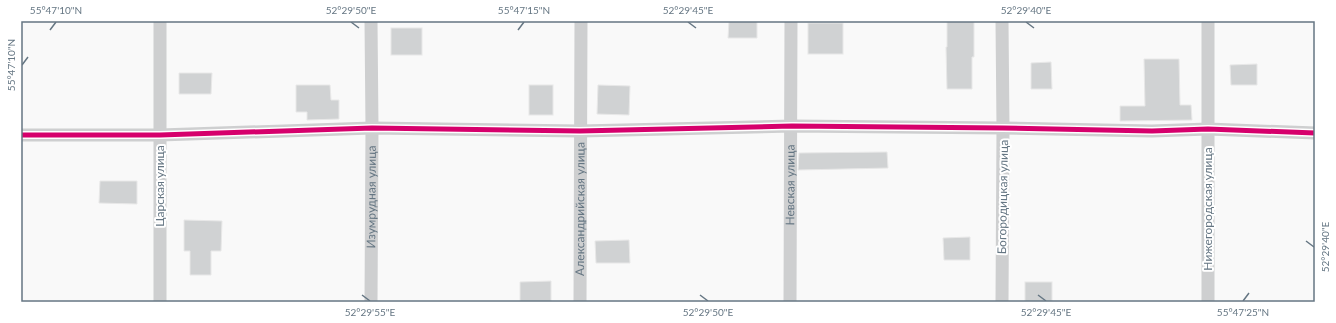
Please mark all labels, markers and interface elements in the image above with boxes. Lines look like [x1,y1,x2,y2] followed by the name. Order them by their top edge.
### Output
[30,4,82,16] text: 55°47'10"N
[326,4,376,16] text: 52°29'50"E
[498,4,550,16] text: 55°47'15"N
[663,4,713,16] text: 52°29'45"E
[1001,4,1051,16] text: 52°29'40"E
[5,39,17,91] text: 55°47'10"N
[994,140,1011,254] street label: Богородицкая улица
[572,142,588,276] street label: Александрийская улица
[782,144,798,226] street label: Невская улица
[152,145,167,227] street label: Царская улица
[363,145,379,249] street label: Изумрудная улица
[1200,147,1215,271] street label: Нижегородская улица
[1319,222,1331,272] text: 52°29'40"E
[345,306,395,318] text: 52°29'55"E
[683,306,733,318] text: 52°29'50"E
[1021,306,1071,318] text: 52°29'45"E
[1217,306,1269,318] text: 55°47'25"N

